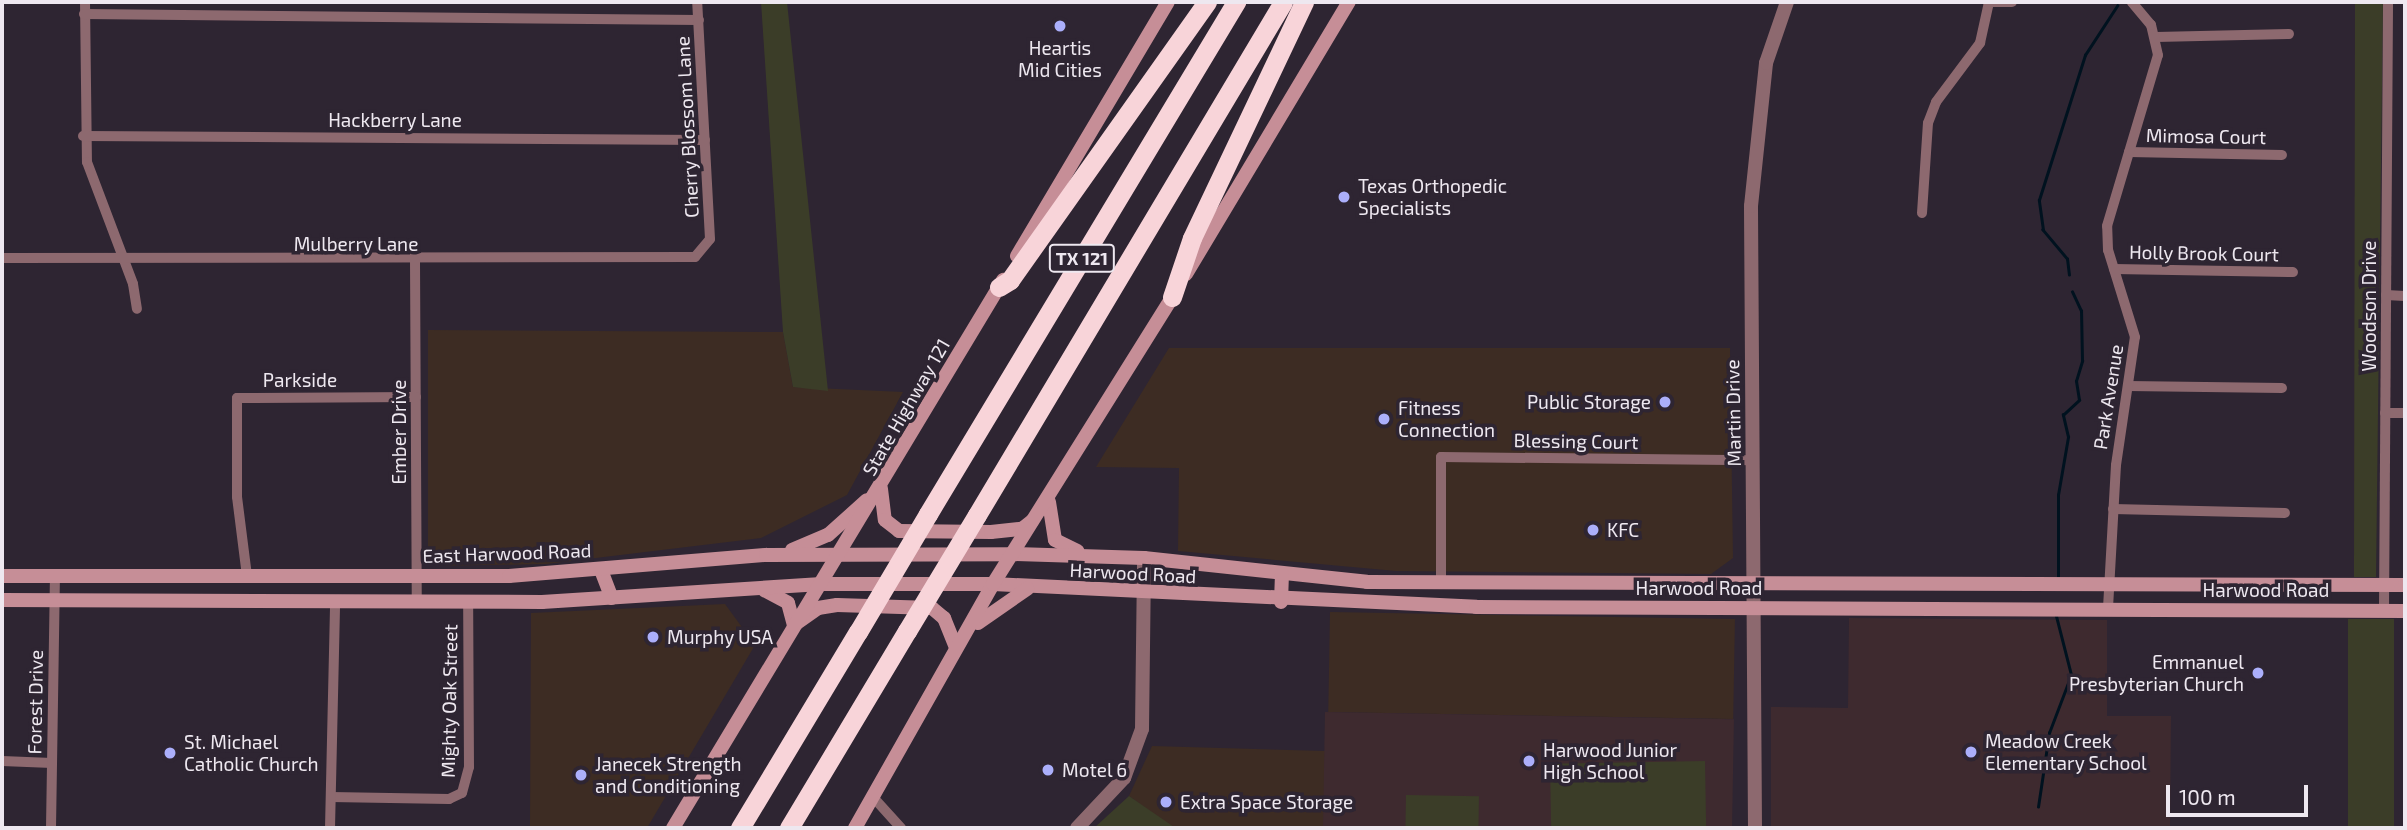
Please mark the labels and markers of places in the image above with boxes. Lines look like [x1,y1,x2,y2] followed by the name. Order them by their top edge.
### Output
[1052,18,1068,34] marker: Heartis Mid Cities
[1018,37,1102,81] place label: Heartis Mid Cities
[1358,175,1507,219] place label: Texas Orthopedic Specialists
[1336,189,1352,205] marker: Texas Orthopedic Specialists
[1527,391,1651,413] place label: Public Storage
[1657,394,1673,410] marker: Public Storage
[1398,397,1495,441] place label: Fitness Connection
[1376,411,1392,427] marker: Fitness Connection
[1607,519,1639,541] place label: KFC
[1585,522,1601,538] marker: KFC
[667,626,774,648] place label: Murphy USA
[645,629,661,645] marker: Murphy USA
[2069,651,2244,695] place label: Emmanuel Presbyterian Church
[2250,665,2266,681] marker: Emmanuel Presbyterian Church
[1985,730,2147,774] place label: Meadow Creek Elementary School
[184,731,319,775] place label: St. Michael Catholic Church
[1543,739,1678,783] place label: Harwood Junior High School
[1963,744,1979,760] marker: Meadow Creek Elementary School
[162,745,178,761] marker: St. Michael Catholic Church
[595,753,742,797] place label: Janecek Strength and Conditioning
[1521,753,1537,769] marker: Harwood Junior High School
[1062,759,1128,781] place label: Motel 6
[1040,762,1056,778] marker: Motel 6
[573,767,589,783] marker: Janecek Strength and Conditioning
[1180,791,1353,813] place label: Extra Space Storage
[1158,794,1174,810] marker: Extra Space Storage

